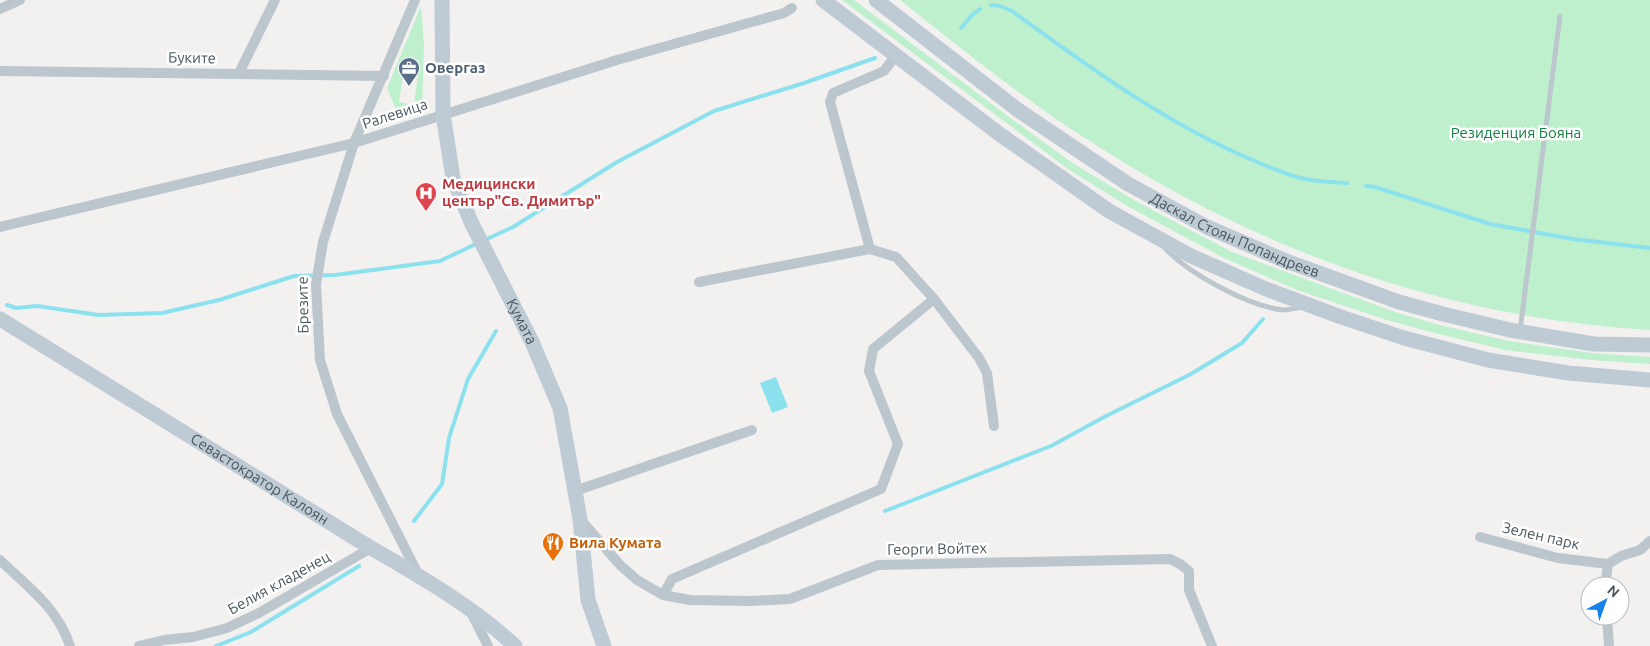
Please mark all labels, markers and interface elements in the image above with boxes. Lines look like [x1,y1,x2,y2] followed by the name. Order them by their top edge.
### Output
[168,49,216,66] street label: Буките
[397,56,421,87] office icon: Овергаз
[425,59,485,76] place label: Овергаз
[360,95,429,132] street label: Ралевица
[1451,124,1581,141] park label: Резиденция Бояна
[442,175,601,209] place label: Медицински център"Св. Димитър"
[414,181,438,212] hospital icon: Медицински център"Св. Димитър"
[1148,189,1322,280] street label: Даскал Стоян Попандреев
[294,276,311,334] street label: Брезите
[503,296,541,347] street label: Кумата
[188,430,332,528] street label: Севастократор Калоян
[1501,518,1582,553] street label: Зелен парк
[541,531,565,562] restaurant icon: Вила Кумата
[569,534,662,551] place label: Вила Кумата
[887,539,987,558] street label: Георги Войтех
[225,547,333,618] street label: Белия кладенец
[1580,576,1630,626] north arrow
[1604,582,1623,601] text: N

